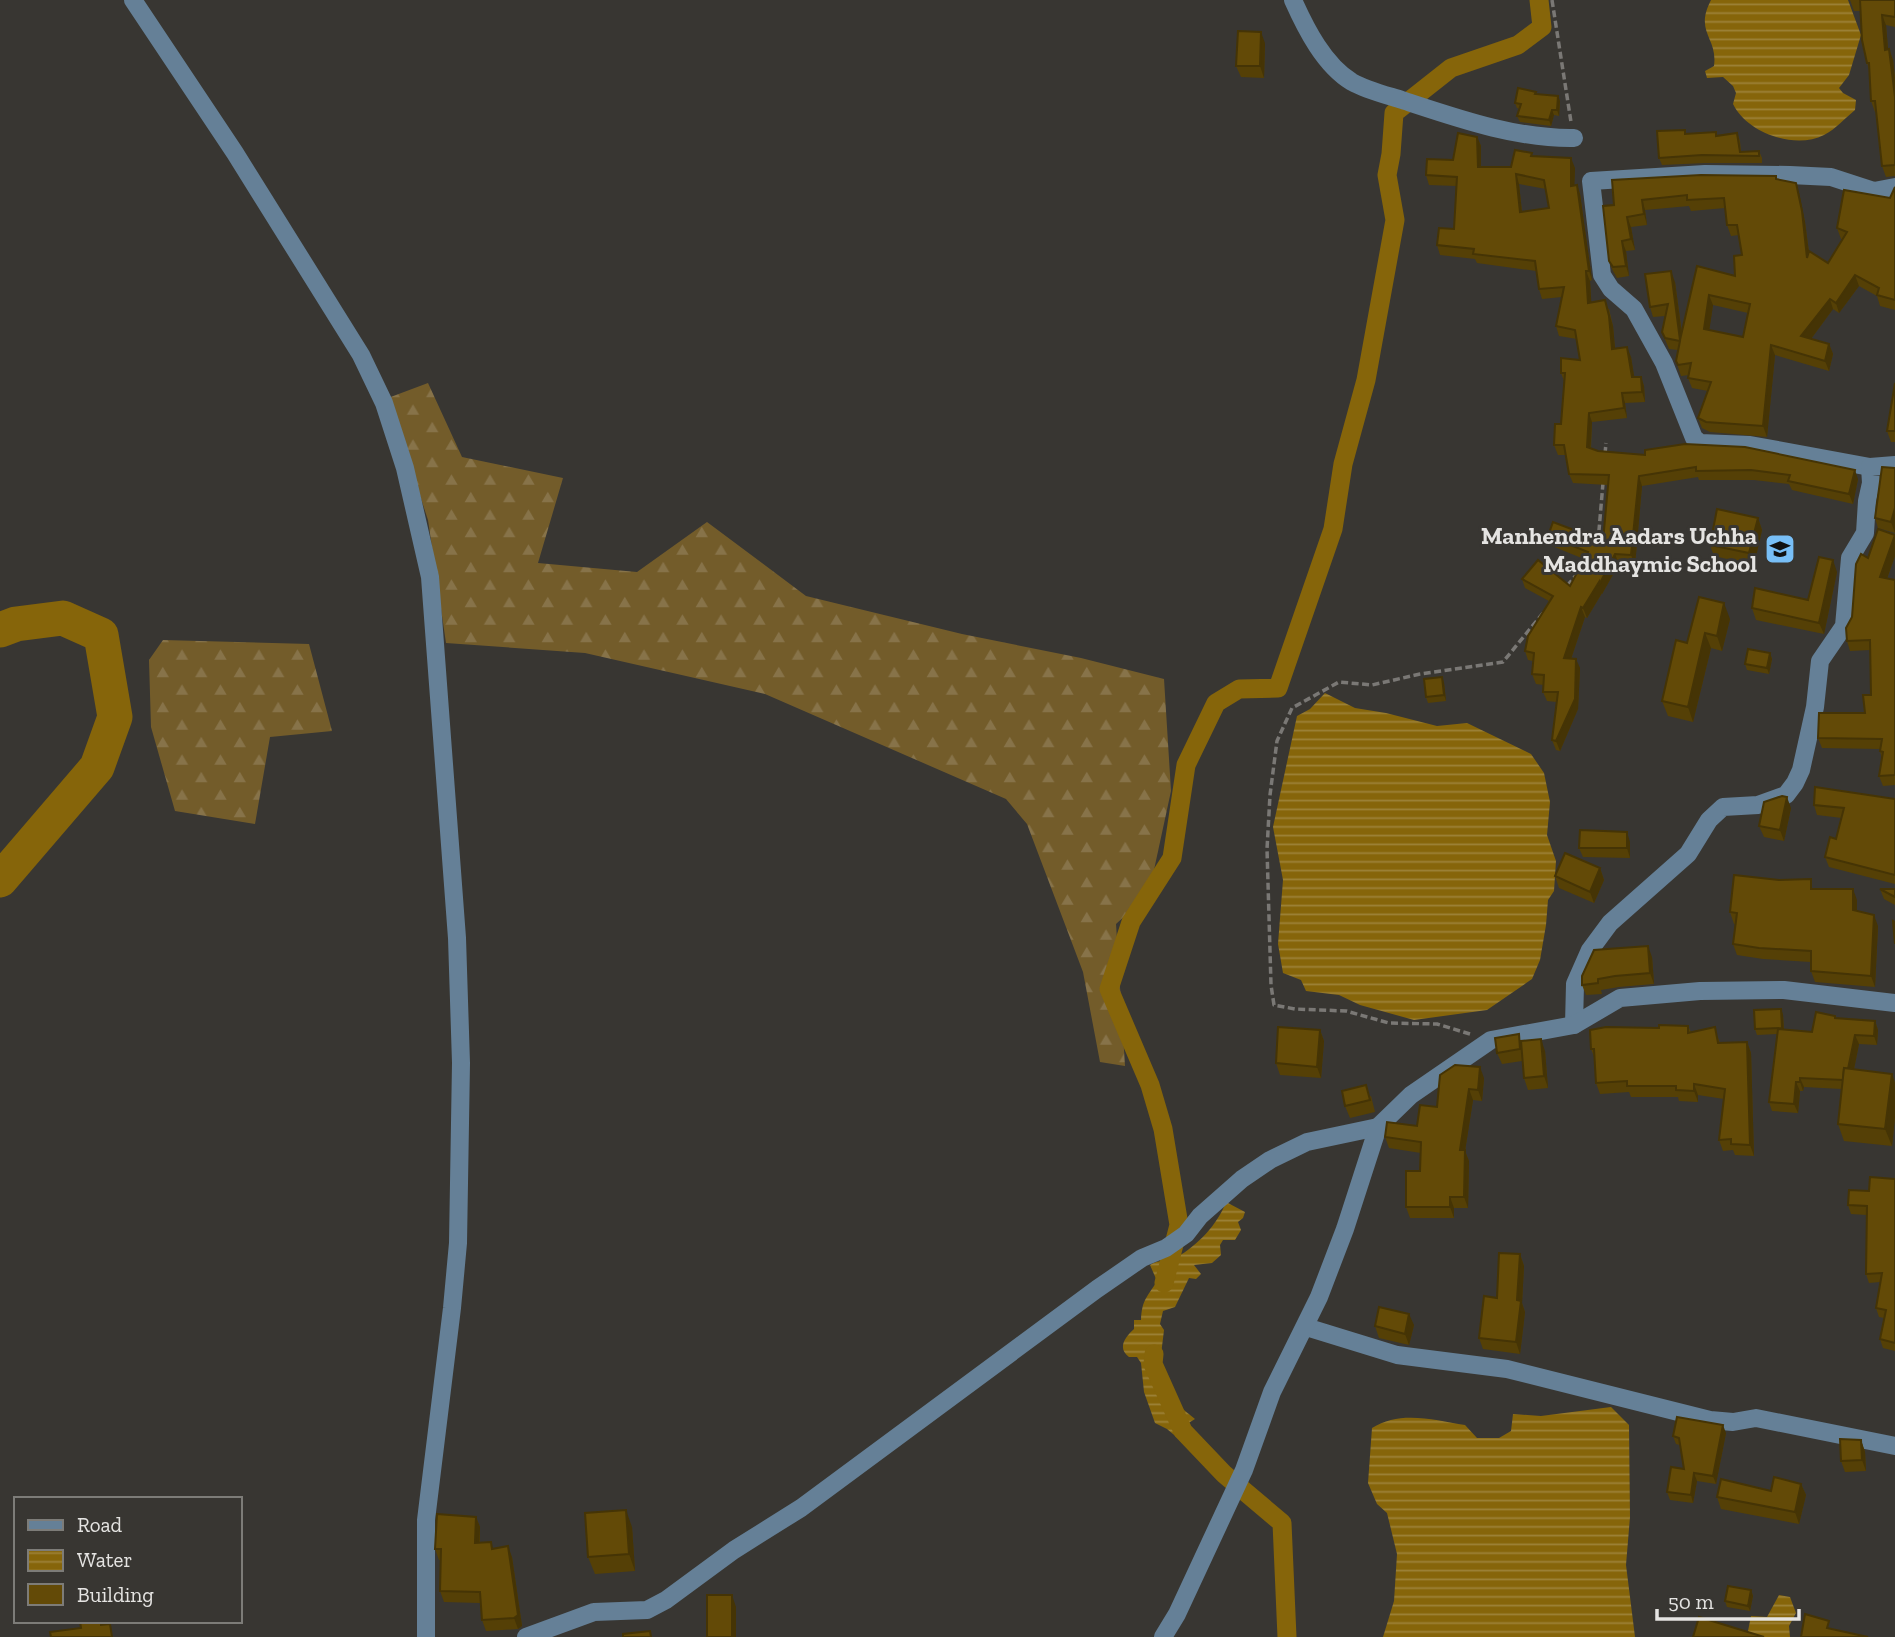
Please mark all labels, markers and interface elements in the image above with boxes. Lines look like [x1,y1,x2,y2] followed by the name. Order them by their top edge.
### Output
[1481,521,1757,578] place label: Manhendra Aadars Uchha Maddhaymic School
[1763,532,1797,566] school or university icon: Manhendra Aadars Uchha Maddhaymic School
[14,1497,242,1623] legend
[77,1512,123,1537] text: Road
[77,1547,132,1572] text: Water
[1657,1578,1799,1622] scale bar
[77,1582,154,1607] text: Building
[1668,1589,1714,1614] text: 50 m

